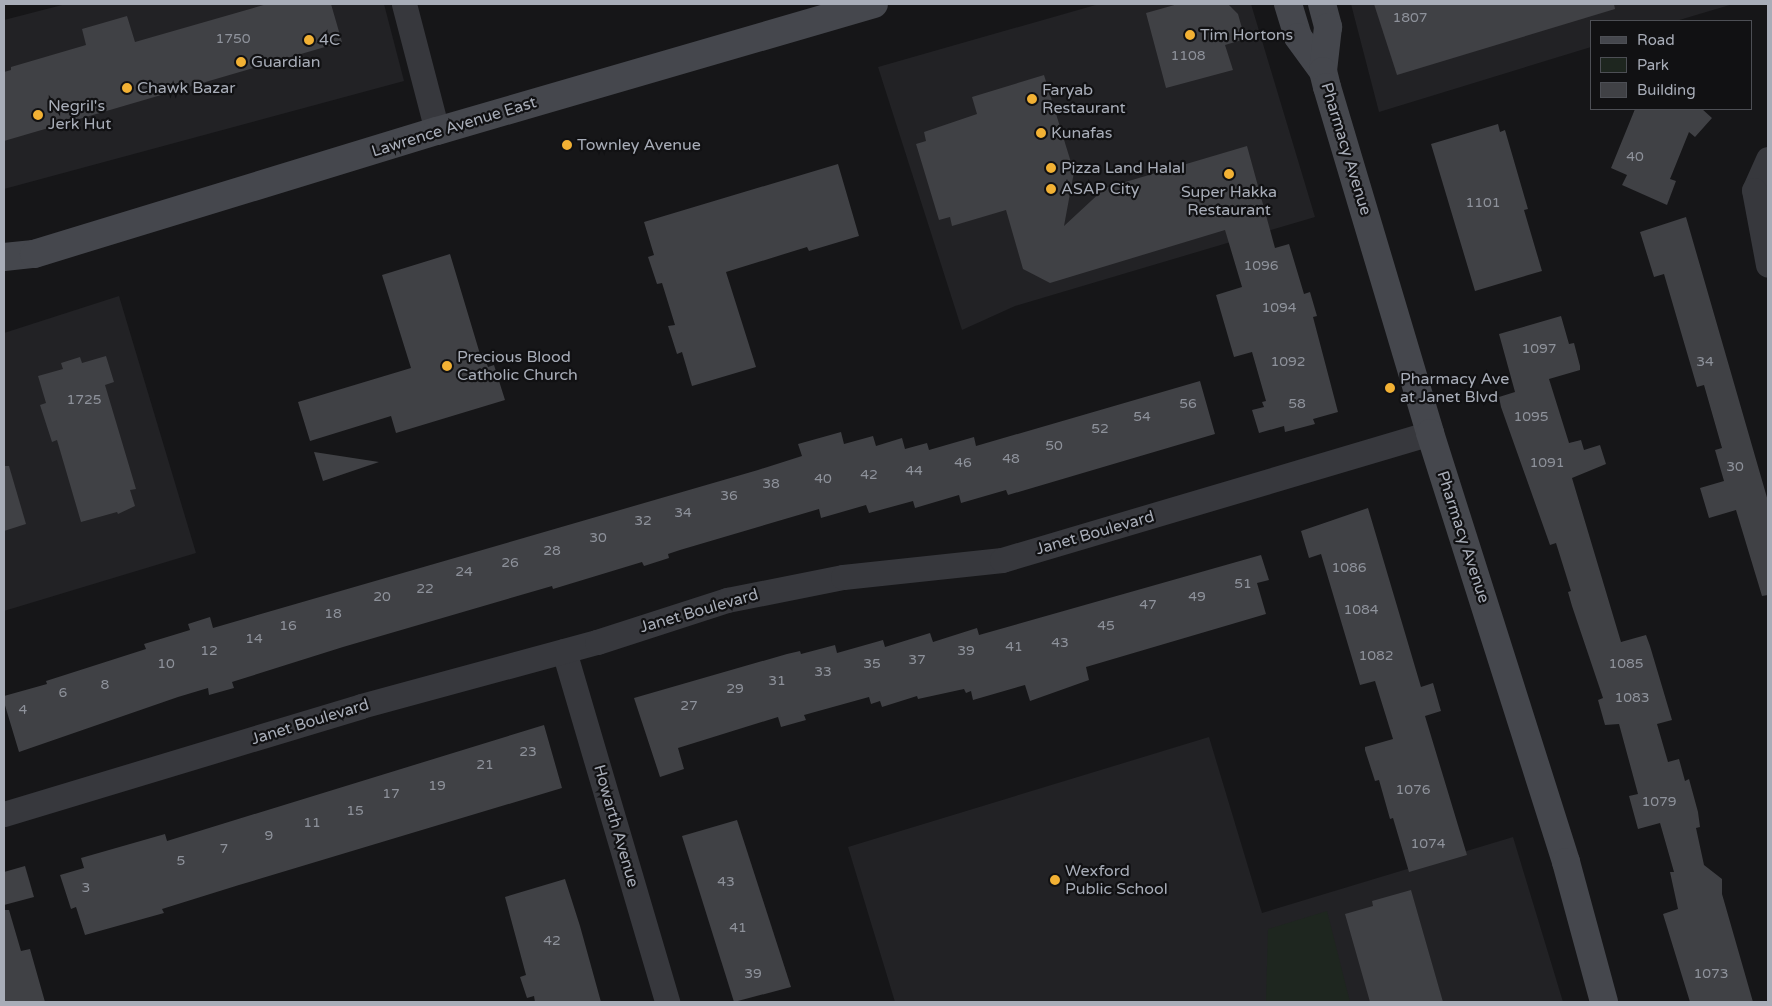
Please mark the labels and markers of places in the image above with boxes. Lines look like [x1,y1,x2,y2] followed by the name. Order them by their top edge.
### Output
[1200,25,1293,45] place label: Tim Hortons
[1184,29,1196,41] marker: Tim Hortons
[319,30,340,50] place label: 4C
[303,34,315,46] marker: 4C
[251,52,321,72] place label: Guardian
[235,56,247,68] marker: Guardian
[137,78,235,98] place label: Chawk Bazar
[1042,80,1126,118] place label: Faryab Restaurant
[121,82,133,94] marker: Chawk Bazar
[1026,93,1038,105] marker: Faryab Restaurant
[48,96,111,134] place label: Negril's Jerk Hut
[32,109,44,121] marker: Negril's Jerk Hut
[1051,123,1113,143] place label: Kunafas
[1035,127,1047,139] marker: Kunafas
[577,135,701,155] place label: Townley Avenue
[561,139,573,151] marker: Townley Avenue
[1061,158,1185,178] place label: Pizza Land Halal
[1045,162,1057,174] marker: Pizza Land Halal
[1223,168,1235,180] marker: Super Hakka Restaurant
[1061,179,1139,199] place label: ASAP City
[1181,182,1277,220] place label: Super Hakka Restaurant
[1045,183,1057,195] marker: ASAP City
[457,347,578,385] place label: Precious Blood Catholic Church
[441,360,453,372] marker: Precious Blood Catholic Church
[1400,369,1509,407] place label: Pharmacy Ave at Janet Blvd
[1384,382,1396,394] marker: Pharmacy Ave at Janet Blvd
[1065,861,1168,899] place label: Wexford Public School
[1049,874,1061,886] marker: Wexford Public School

